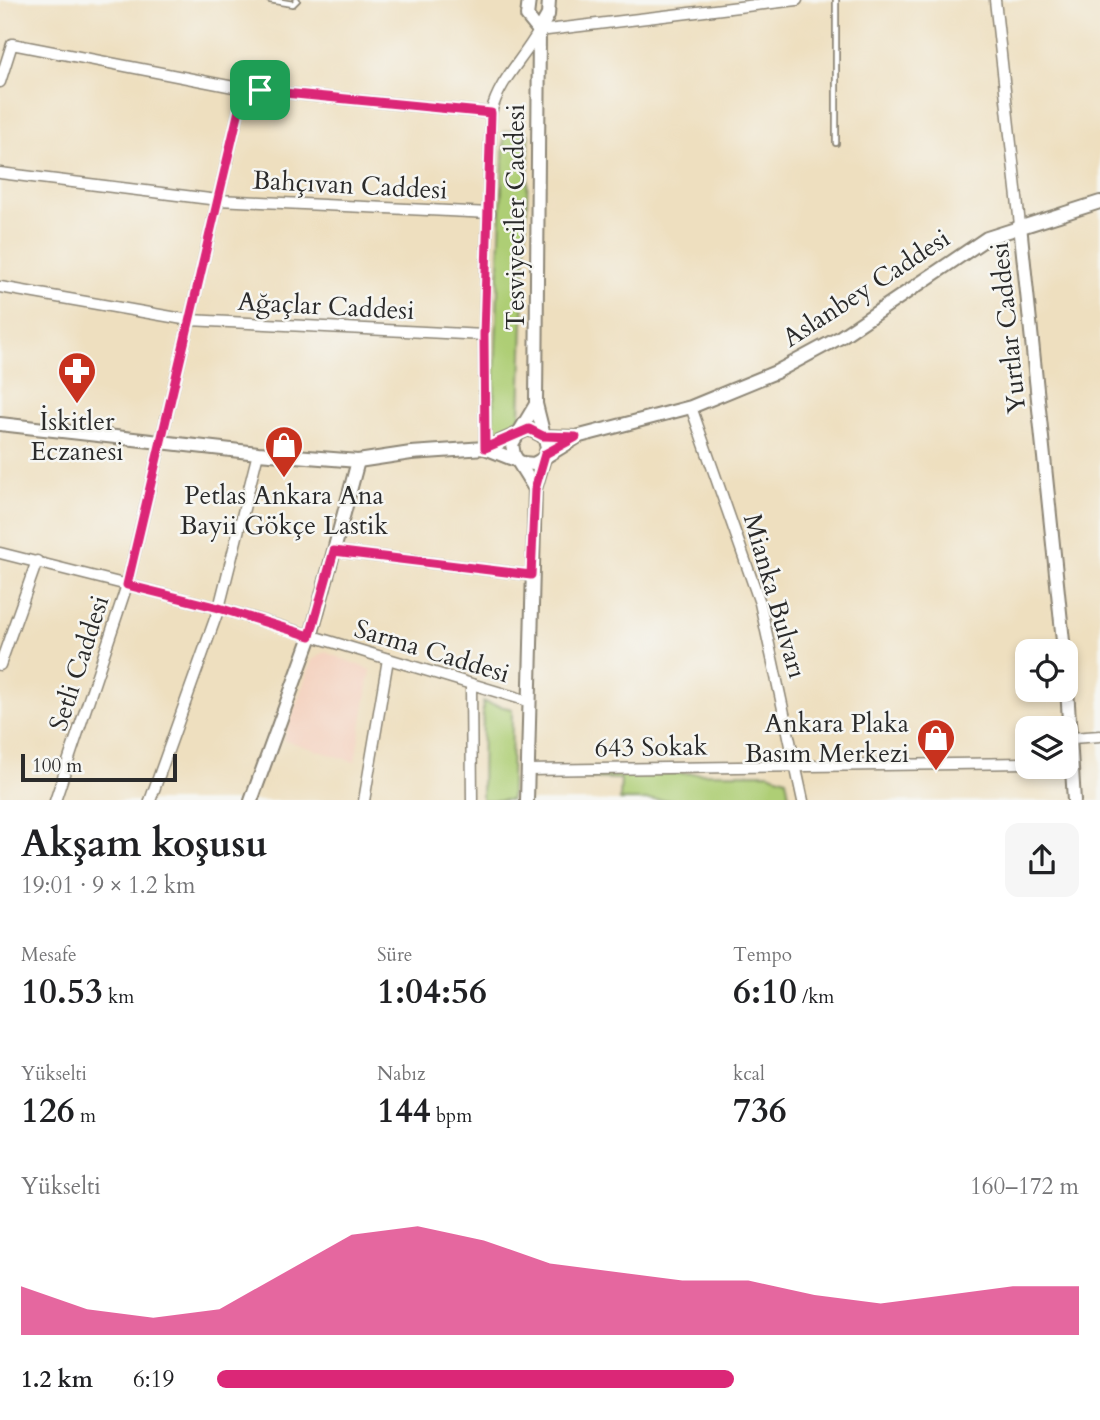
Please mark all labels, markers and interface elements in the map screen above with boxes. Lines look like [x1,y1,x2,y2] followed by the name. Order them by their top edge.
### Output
[230,60,290,120] pin
[241,71,279,109] icon: arrive
[498,104,533,330] street label: Tesviyeciler Caddesi
[252,162,448,208] street label: Bahçıvan Caddesi
[776,221,956,355] street label: Aslanbey Caddesi
[982,241,1034,415] street label: Yurtlar Caddesi
[237,284,415,328] street label: Ağaçlar Caddesi
[56,350,98,405] pharmacy icon: İskitler Eczanesi
[30,404,124,469] place label: İskitler Eczanesi
[263,424,305,479] shop icon: Petlas Ankara Ana Bayii Gökçe Lastik
[180,478,388,543] place label: Petlas Ankara Ana Bayii Gökçe Lastik
[735,510,815,682] street label: Mianka Bulvarı
[41,591,117,735] street label: Setli Caddesi
[350,611,514,691] street label: Sarma Caddesi
[1015,639,1078,779] map controls
[1015,639,1078,702] button: locate
[745,706,909,771] place label: Ankara Plaka Basım Merkezi
[1015,716,1078,779] button: layers
[915,717,957,772] shop icon: Ankara Plaka Basım Merkezi
[594,729,708,765] street label: 643 Sokak
[21,752,177,783] scale bar
[32,753,82,779] text: 100 m
[21,818,268,870] text: Akşam koşusu
[1005,823,1079,897] button: share
[21,870,195,901] text: 19:01 · 9 × 1.2 km
[21,942,77,968] text: Mesafe
[377,942,413,968] text: Süre
[733,942,792,968] text: Tempo
[21,968,103,1016] text: 10.53
[377,968,487,1016] text: 1:04:56
[733,968,797,1016] text: 6:10
[103,984,134,1010] text: km
[797,984,834,1010] text: /km
[21,1061,87,1087] text: Yükselti
[377,1061,425,1087] text: Nabız
[733,1061,765,1087] text: kcal
[21,1087,75,1135] text: 126
[377,1087,431,1135] text: 144
[733,1087,787,1135] text: 736
[75,1103,96,1129] text: m
[431,1103,472,1129] text: bpm
[21,1171,101,1202] text: Yükselti
[970,1171,1079,1202] text: 160–172 m
[21,1364,93,1395] text: 1.2 km
[133,1364,174,1395] text: 6:19

